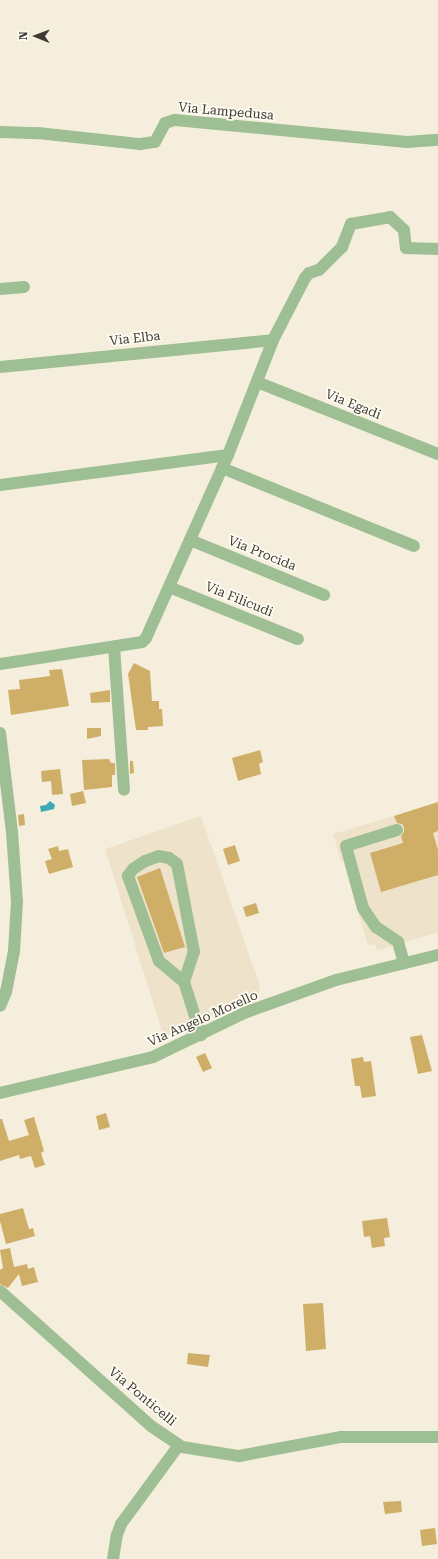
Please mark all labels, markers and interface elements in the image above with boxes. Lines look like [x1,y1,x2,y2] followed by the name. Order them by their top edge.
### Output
[16,16,56,56] north arrow
[17,31,30,40] text: N
[178,100,274,124] street label: Via Lampedusa
[109,329,161,349] street label: Via Elba
[323,387,383,423] street label: Via Egadi
[226,533,298,575] street label: Via Procida
[203,579,275,621] street label: Via Filicudi
[146,988,260,1050] street label: Via Angelo Morello
[105,1364,179,1430] street label: Via Ponticelli

